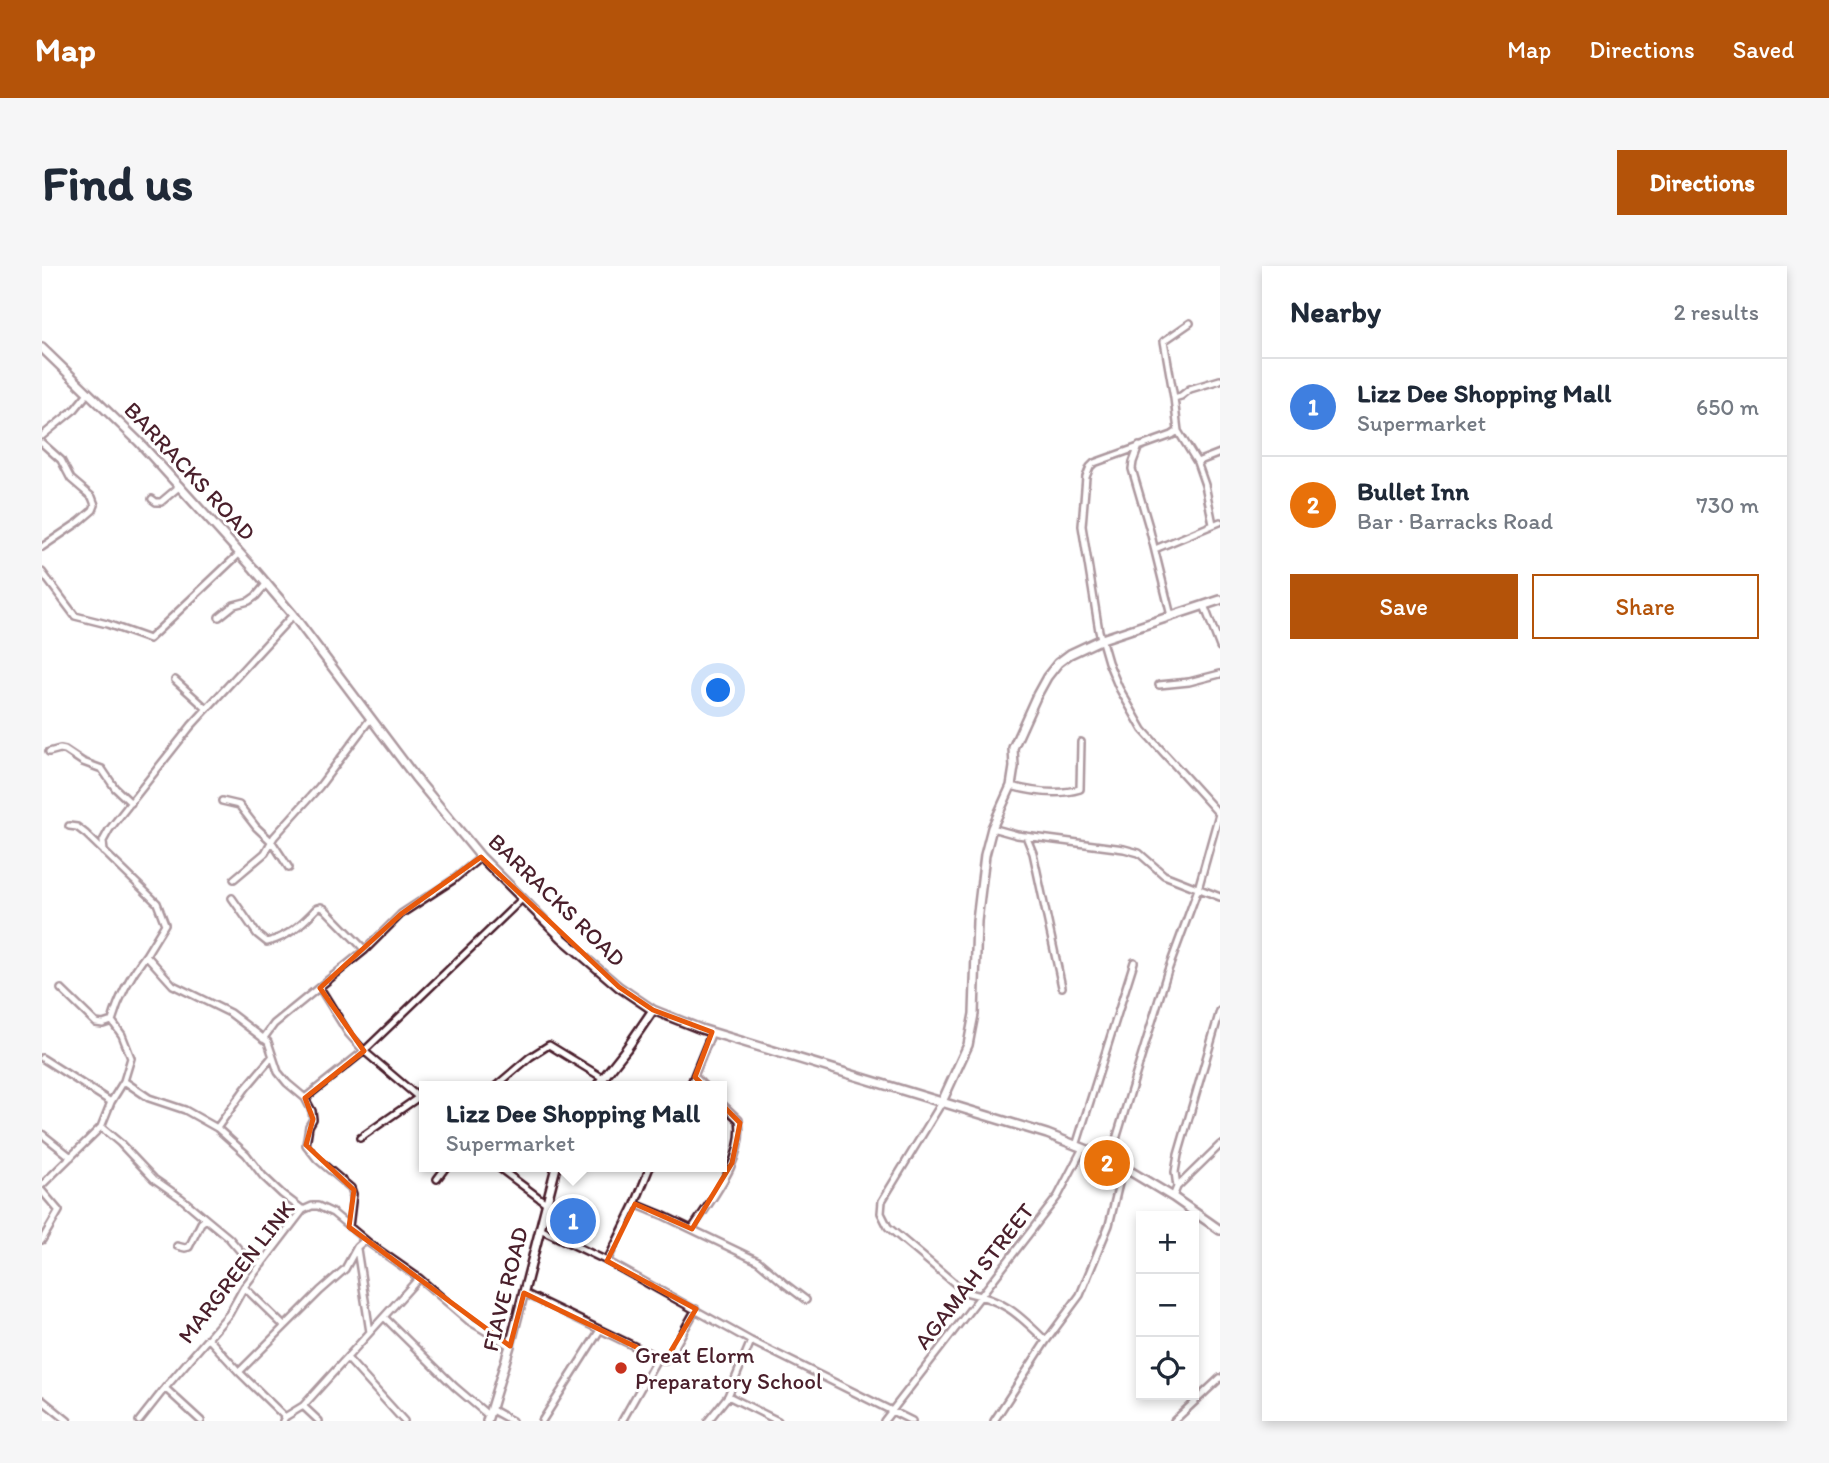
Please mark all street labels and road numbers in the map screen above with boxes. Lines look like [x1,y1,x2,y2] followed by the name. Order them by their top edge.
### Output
[118,396,262,546] street label: BARRACKS ROAD
[483,828,631,972] street label: BARRACKS ROAD
[172,1195,300,1349] street label: MARGREEN LINK
[908,1197,1040,1355] street label: AGAMAH STREET
[476,1224,534,1354] street label: FIAVE ROAD

